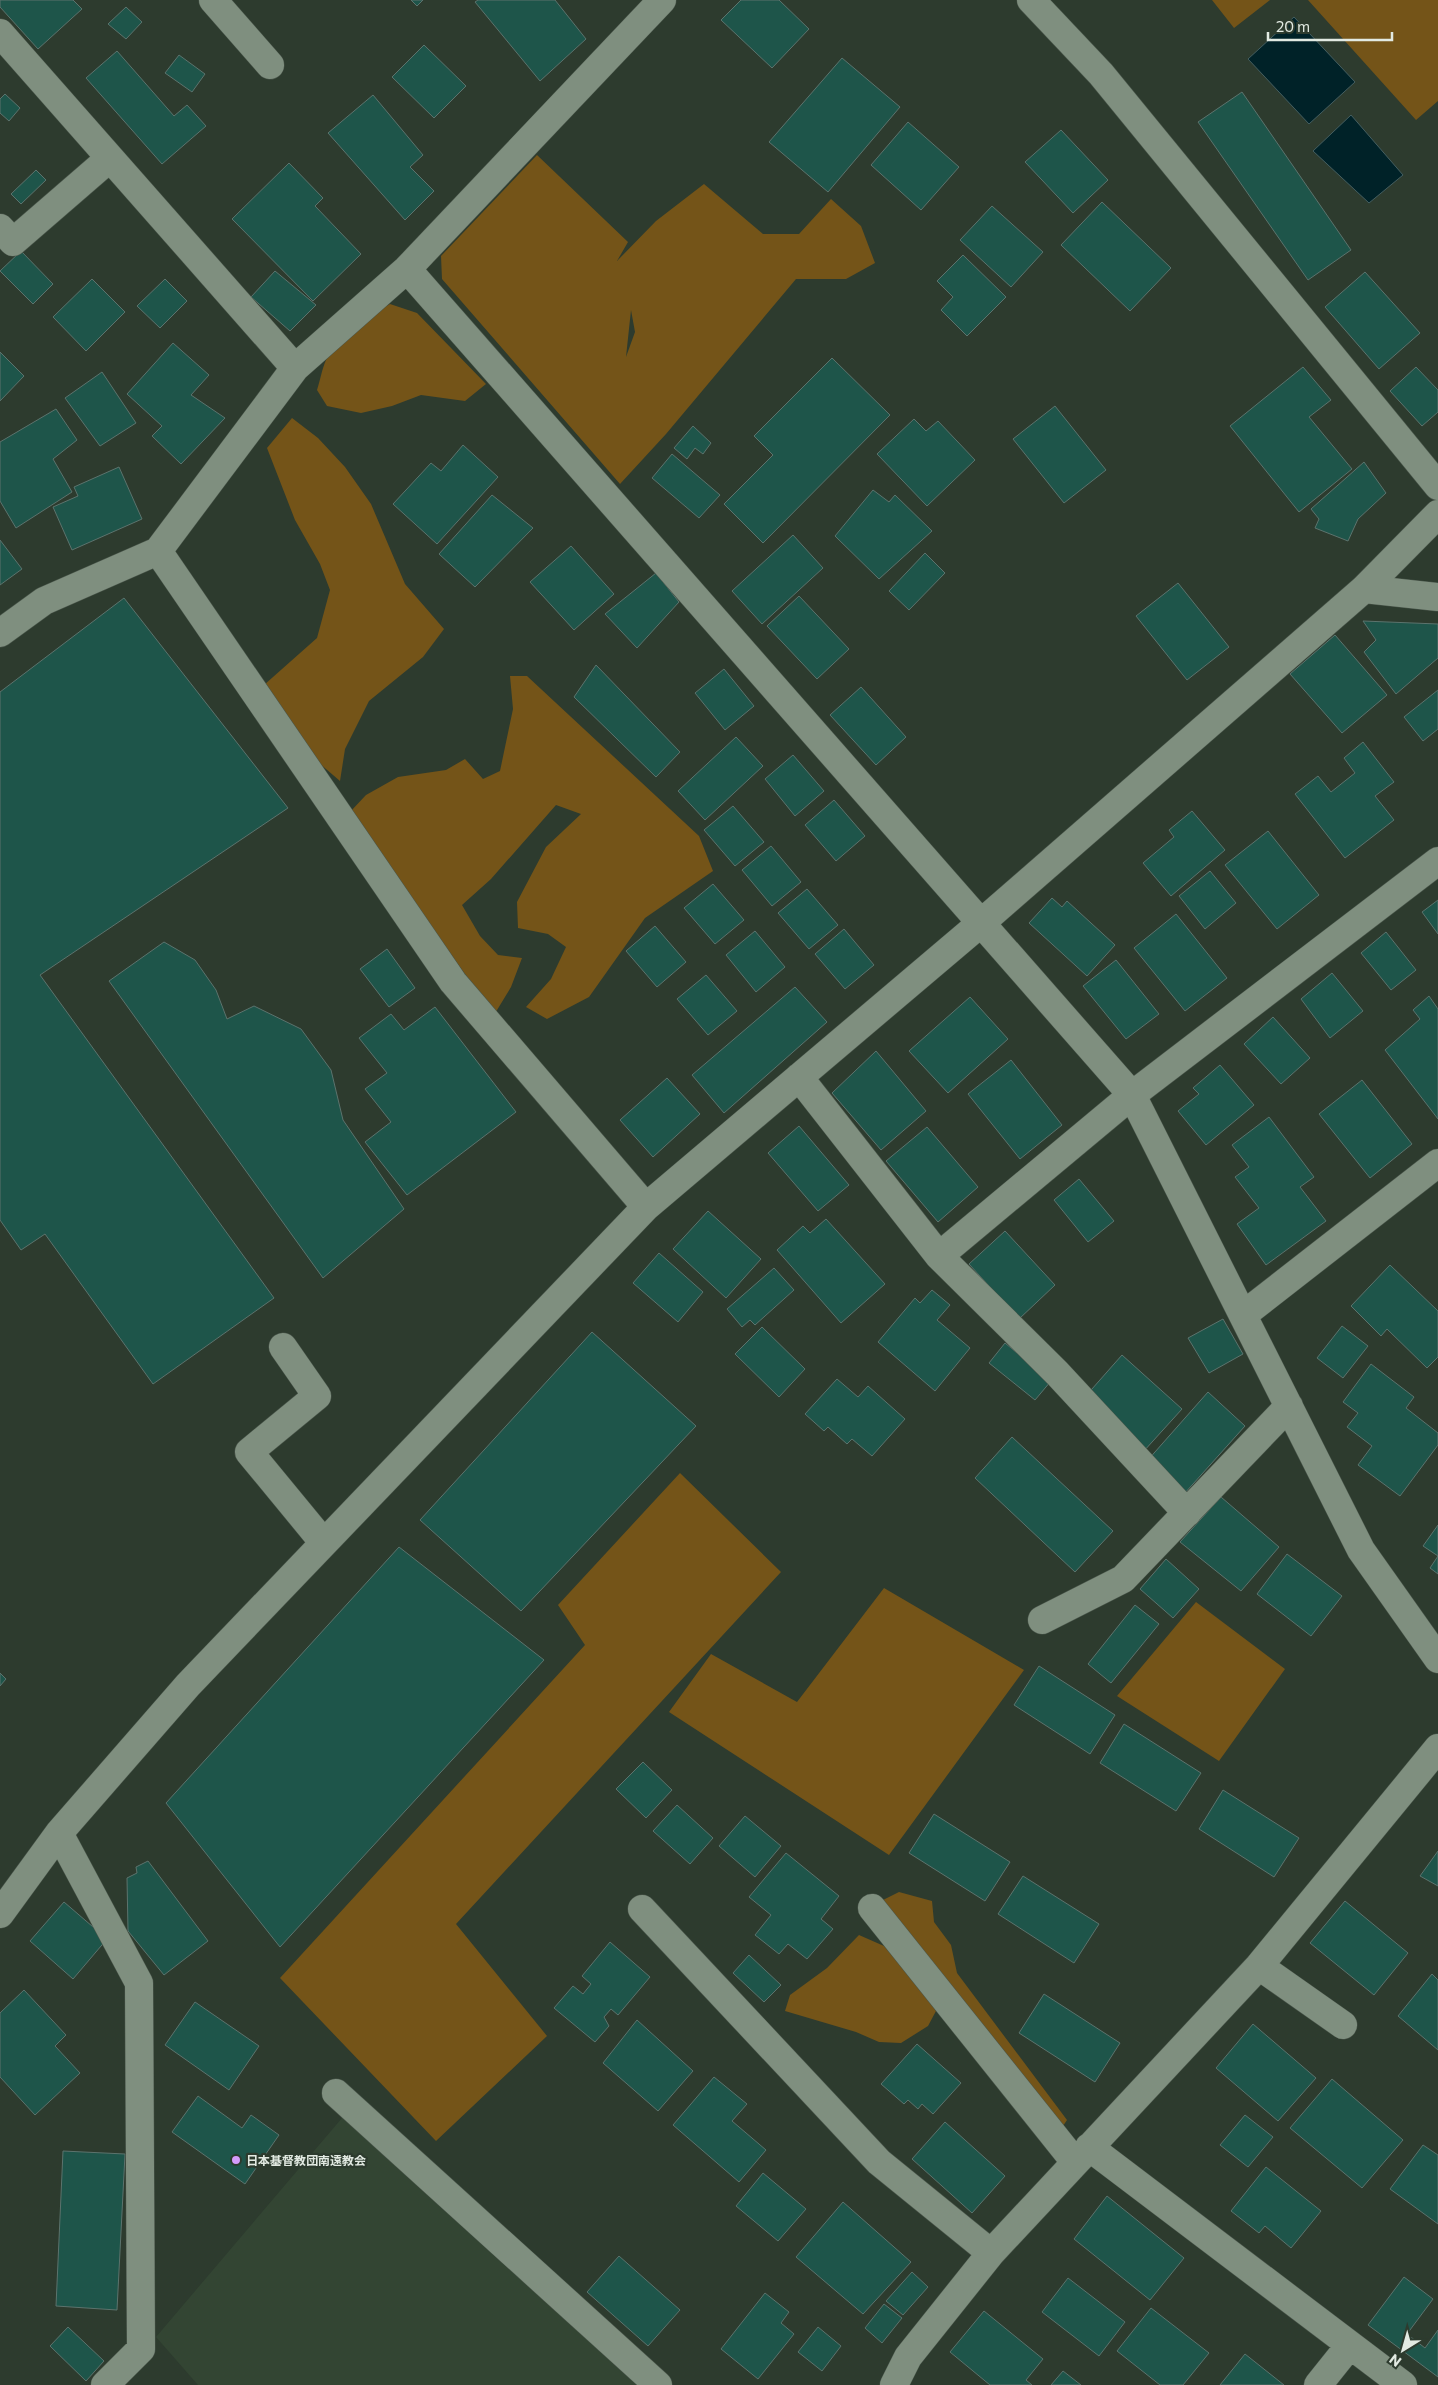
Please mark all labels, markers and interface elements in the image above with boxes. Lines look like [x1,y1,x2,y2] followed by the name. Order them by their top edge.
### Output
[1268,10,1392,42] scale bar
[1276,17,1310,35] text: 20 m
[246,2153,366,2167] place label: 日本基督教団南遠教会
[230,2154,242,2166] marker: 日本基督教団南遠教会
[1378,2325,1428,2375] north arrow
[1386,2351,1404,2371] text: N

